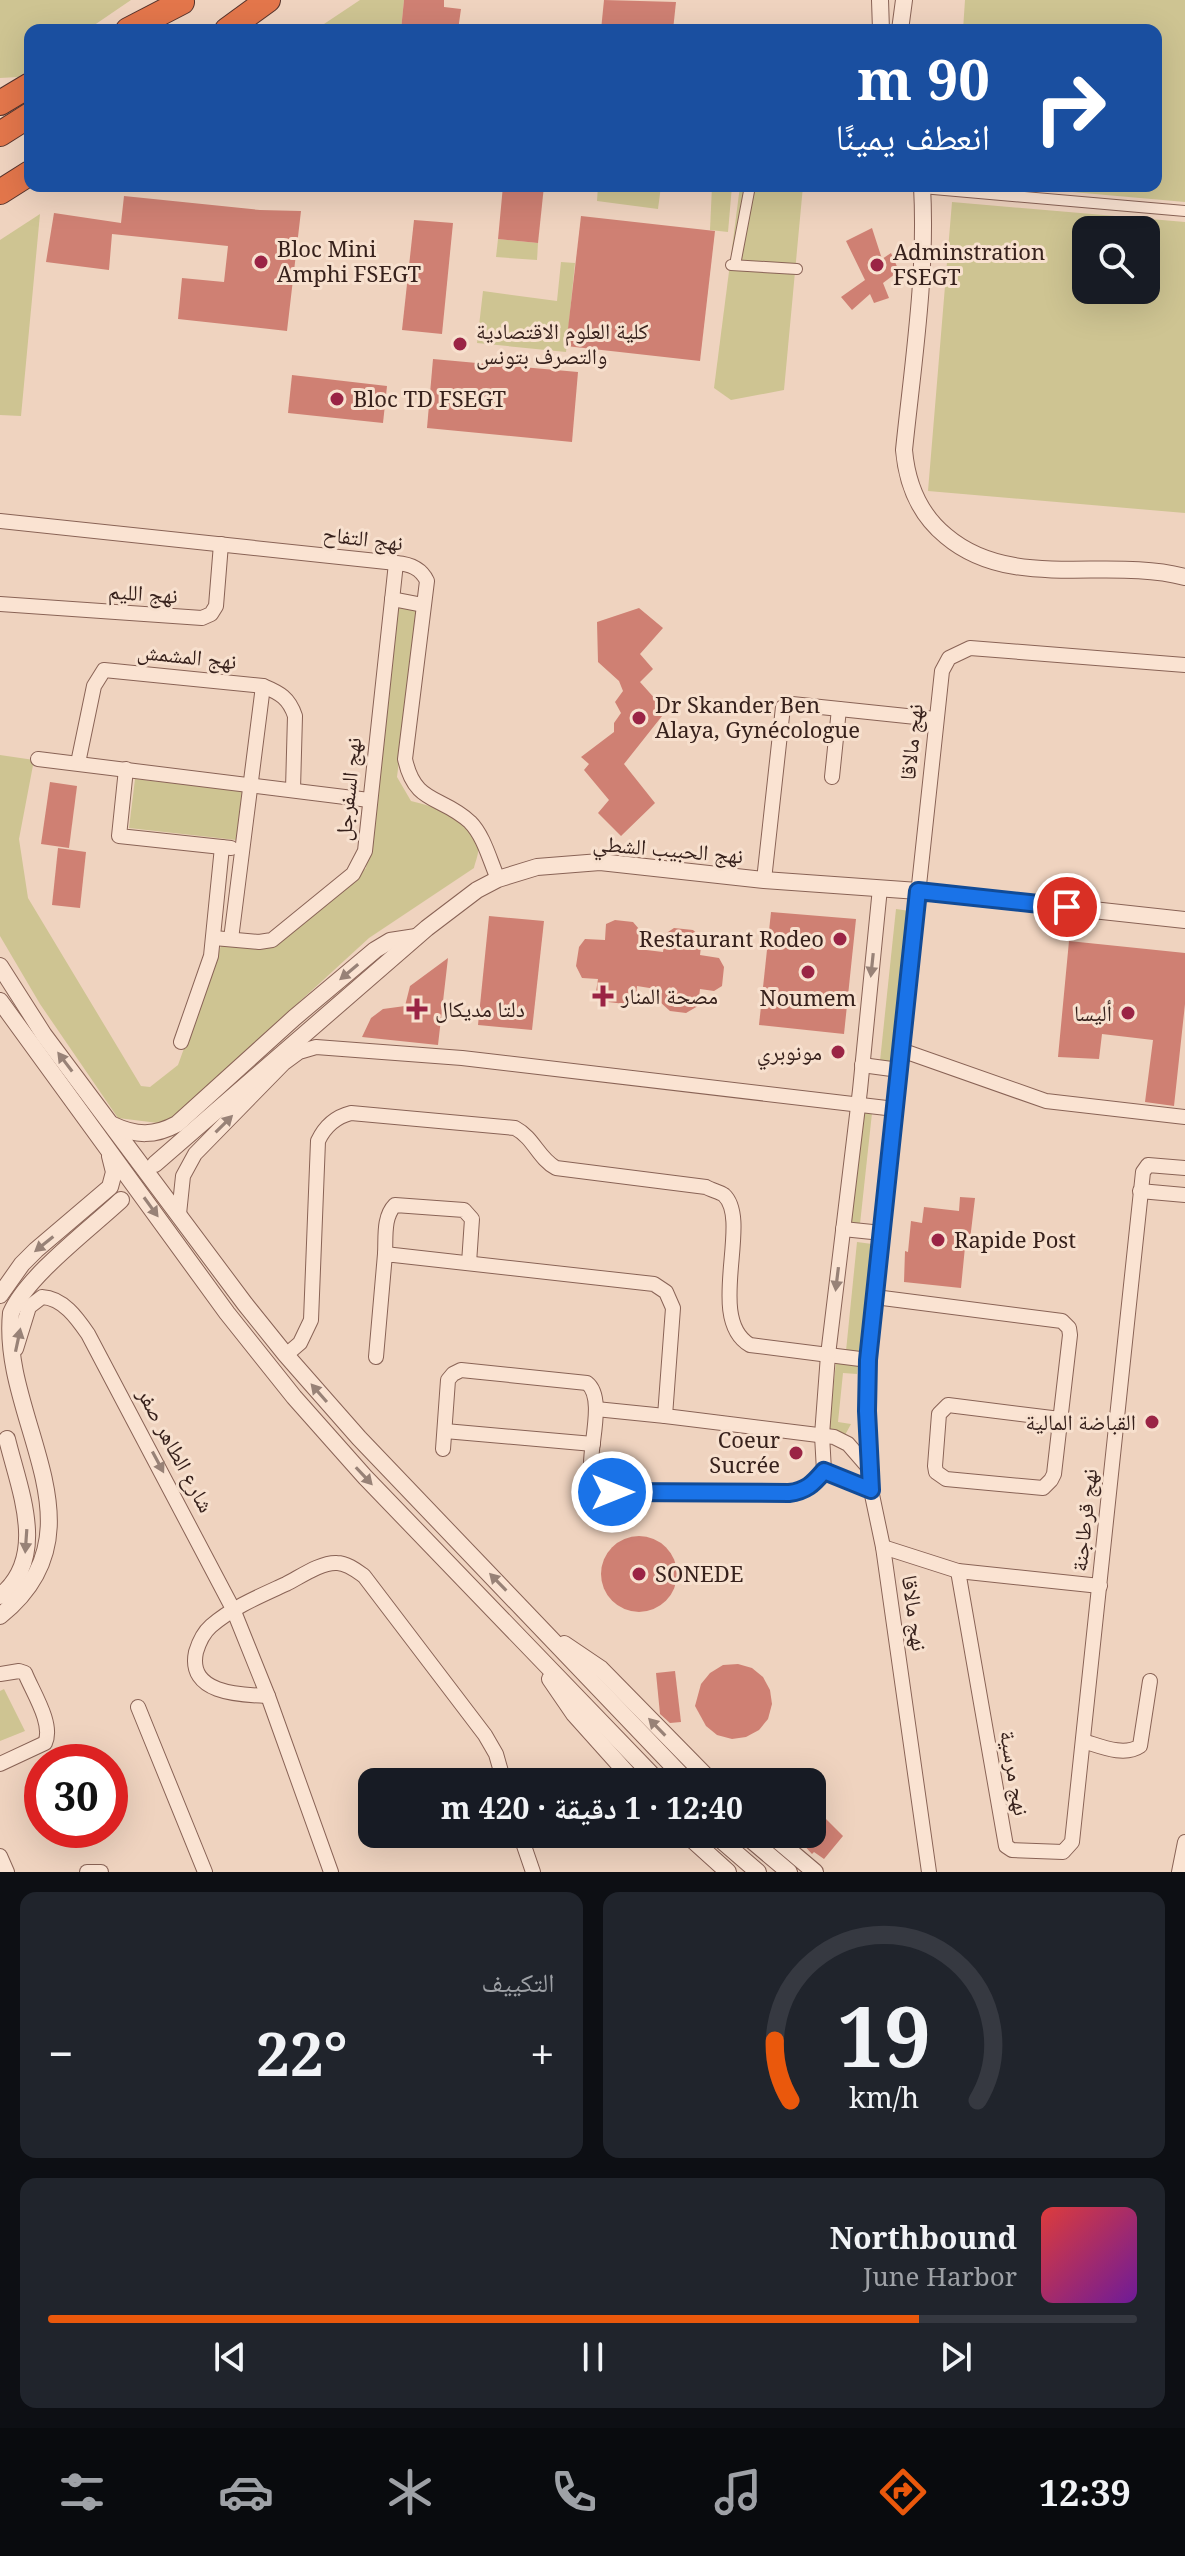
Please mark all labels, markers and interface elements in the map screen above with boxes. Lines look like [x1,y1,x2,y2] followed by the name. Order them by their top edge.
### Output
[857,40,990,116] text: 90 m
[1018,56,1122,160] icon: right
[835,112,990,161] text: انعطف يمينًا
[1072,216,1160,304] map controls
[1072,216,1160,304] button: search
[277,233,421,288] place label: Bloc Mini Amphi FSEGT
[893,236,1045,291] place label: Adminstration FSEGT
[252,253,270,271] marker: Bloc Mini Amphi FSEGT
[868,256,886,274] marker: Adminstration FSEGT
[476,315,648,370] place label: كلية العلوم الاقتصادية والتصرف بتونس
[451,335,469,353] marker: كلية العلوم الاقتصادية والتصرف بتونس
[353,383,507,413] place label: Bloc TD FSEGT
[328,390,346,408] marker: Bloc TD FSEGT
[321,517,405,557] street label: نهج التفاح
[107,575,179,610] street label: نهج الليم
[136,635,238,675] street label: نهج المشمش
[655,689,860,744] place label: Dr Skander Ben Alaya, Gynécologue
[891,702,929,782] street label: نهج مالاقا
[630,709,648,727] marker: Dr Skander Ben Alaya, Gynécologue
[327,736,367,842] street label: نهج السفرجل
[591,826,745,873] street label: نهج الحبيب الشطي
[1033,873,1101,941] pin
[1045,885,1089,929] icon: arrive
[639,923,824,953] place label: Restaurant Rodeo
[831,930,849,948] marker: Restaurant Rodeo
[866,953,879,978] one-way arrow
[339,963,359,980] one-way arrow
[799,963,817,981] marker: Noumem
[620,980,718,1010] place label: مصحة المنار
[760,982,857,1012] place label: Noumem
[592,985,614,1007] marker: مصحة المنار
[435,993,525,1023] place label: دلتا مديكال
[1074,997,1112,1027] place label: أليسا
[406,998,428,1020] marker: دلتا مديكال
[1119,1004,1137,1022] marker: أليسا
[757,1036,822,1070] place label: مونوبري
[829,1043,847,1061] marker: مونوبري
[58,1052,73,1073] one-way arrow
[214,1115,233,1134] one-way arrow
[143,1196,158,1217] one-way arrow
[954,1224,1076,1254] place label: Rapide Post
[929,1231,947,1249] marker: Rapide Post
[34,1235,54,1252] one-way arrow
[830,1267,843,1292] one-way arrow
[13,1327,25,1352] one-way arrow
[131,1381,222,1517] street label: شارع الطاهر صفر
[311,1384,328,1404] one-way arrow
[1026,1406,1136,1436] place label: القباضة المالية
[1143,1413,1161,1431] marker: القباضة المالية
[709,1424,781,1479] place label: Coeur Sucrée
[787,1444,805,1462] marker: Coeur Sucrée
[570,1450,654,1534] position arrow
[151,1451,164,1474] one-way arrow
[355,1466,373,1485] one-way arrow
[1063,1467,1103,1573] street label: نهج قرطاجنة
[19,1529,32,1554] one-way arrow
[655,1558,743,1588] place label: SONEDE
[630,1565,648,1583] marker: SONEDE
[489,1573,507,1592] one-way arrow
[896,1573,936,1653] street label: نهج مالاقا
[648,1718,666,1737] one-way arrow
[994,1728,1038,1818] street label: نهج مرسية
[24,1744,128,1848] speed limit sign: 30
[441,1787,743,1828] text: 12:40 · 1 دقيقة · 420 m
[482,1964,555,2000] text: التكييف
[837,1978,931,2091] text: 19
[256,2012,348,2094] text: 22°
[48,2023,73,2083] text: −
[530,2023,555,2083] text: +
[849,2077,919,2116] text: km/h
[830,2217,1017,2258] text: Northbound
[863,2258,1017,2294] text: June Harbor
[208,2335,252,2379] icon: previous
[571,2335,615,2379] icon: pause
[934,2335,978,2379] icon: next
[54,2464,110,2520] icon: filters
[218,2464,274,2520] icon: car
[382,2464,438,2520] icon: climate
[546,2464,602,2520] icon: phone
[710,2464,766,2520] icon: music
[875,2464,931,2520] icon: directions
[1039,2468,1131,2517] text: 12:39

